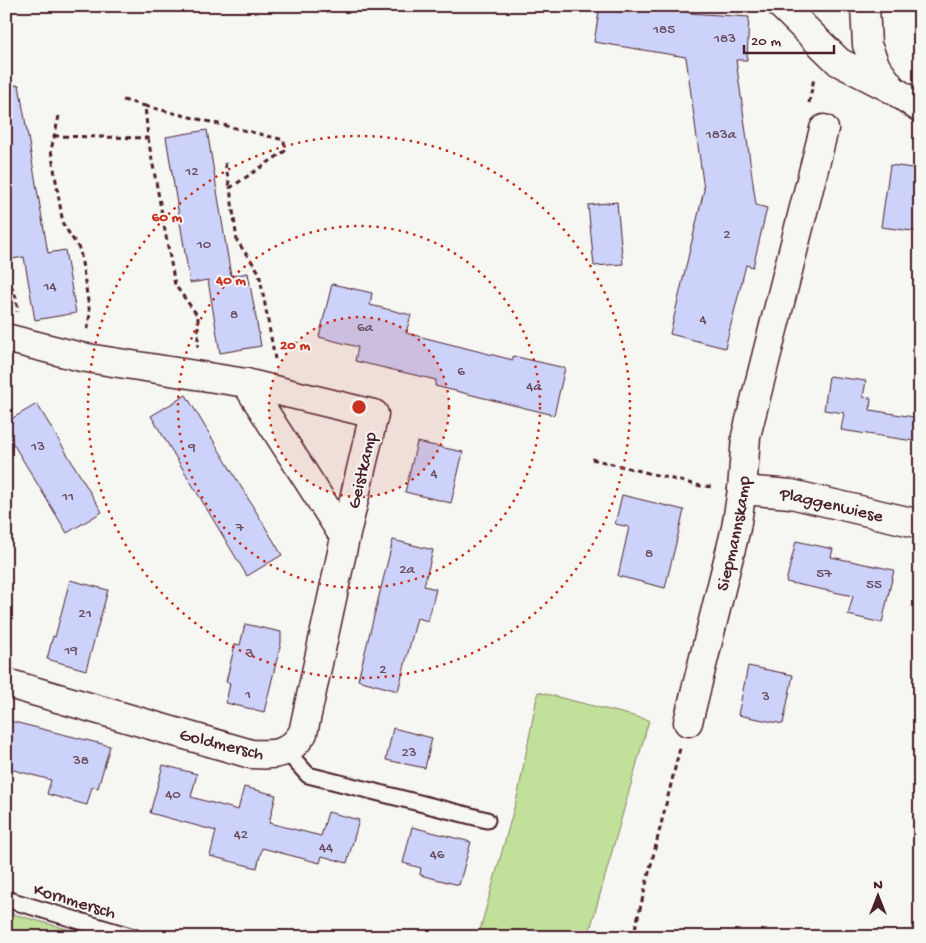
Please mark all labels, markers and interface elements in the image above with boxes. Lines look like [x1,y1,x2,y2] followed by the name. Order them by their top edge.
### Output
[652,21,675,39] house number: 185
[744,22,834,54] scale bar
[713,30,736,48] house number: 183
[751,33,781,51] text: 20 m
[705,126,737,144] house number: 183a
[184,163,199,181] house number: 12
[152,209,183,227] text: 60 m
[723,226,731,244] house number: 2
[196,236,212,254] house number: 10
[215,272,246,290] text: 40 m
[42,278,57,296] house number: 14
[230,306,238,324] house number: 8
[699,311,707,329] house number: 4
[357,319,374,337] house number: 6a
[280,337,310,355] text: 20 m
[457,363,465,381] house number: 6
[526,378,542,396] house number: 4a
[350,398,368,416] centre of rings
[344,430,382,511] street label: Geistkamp
[30,438,45,456] house number: 13
[187,439,196,457] house number: 9
[430,465,438,483] house number: 4
[713,475,756,593] street label: Siepmannskamp
[778,485,886,528] street label: Plaggenwiese
[61,488,74,506] house number: 11
[235,519,245,537] house number: 7
[645,545,653,563] house number: 8
[399,561,416,579] house number: 2a
[816,565,833,583] house number: 57
[866,576,882,594] house number: 55
[78,605,92,623] house number: 21
[63,642,78,660] house number: 19
[245,645,254,663] house number: 3
[379,661,387,679] house number: 2
[244,686,251,704] house number: 1
[761,688,770,706] house number: 3
[177,725,266,766] street label: Goldmersch
[401,744,417,762] house number: 23
[72,752,89,770] house number: 38
[165,786,181,804] house number: 40
[234,826,248,844] house number: 42
[319,839,333,857] house number: 44
[430,846,445,864] house number: 46
[854,870,904,920] north arrow
[873,877,883,894] text: N
[31,880,118,925] street label: Kornmersch

